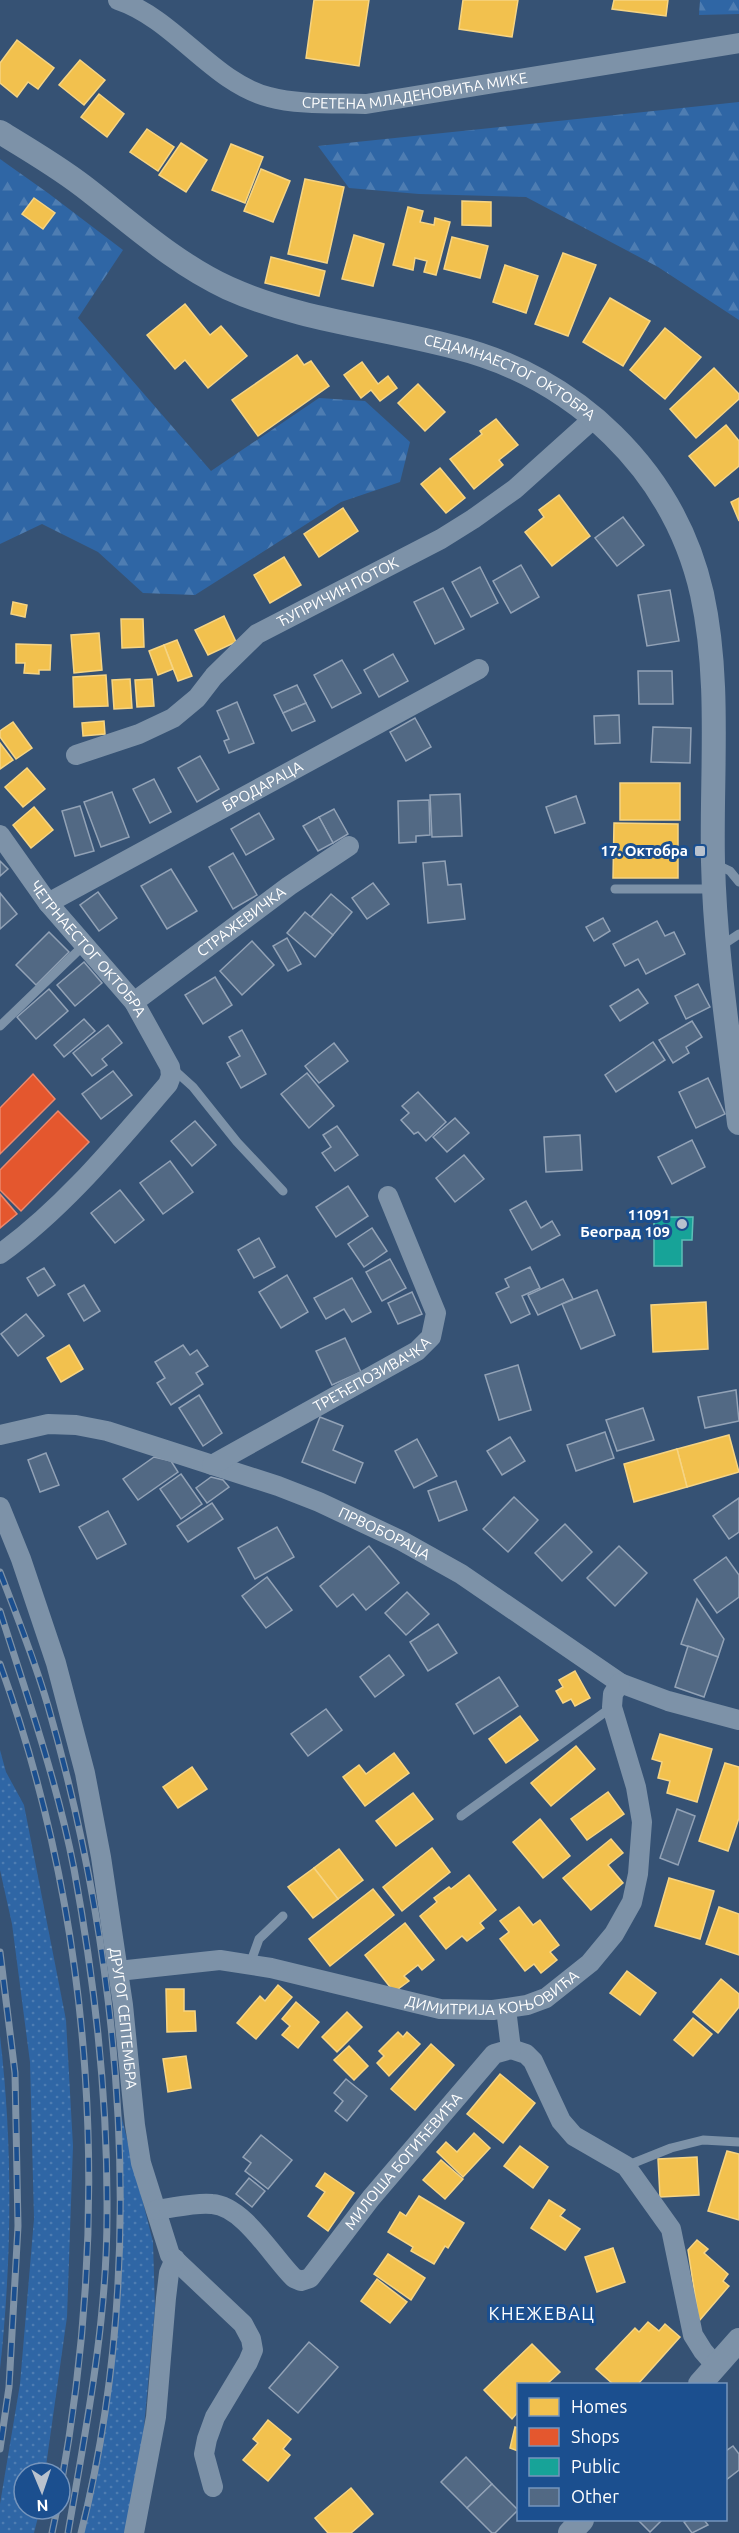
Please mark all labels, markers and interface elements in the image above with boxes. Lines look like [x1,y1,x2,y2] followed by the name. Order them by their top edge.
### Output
[301,69,528,112] street label: СРЕТЕНА МЛАДЕНОВИЋА МИКЕ
[422,331,599,424] street label: СЕДАМНАЕСТОГ ОКТОБРА
[274,554,401,630] street label: ЋУПРИЧИН ПОТОК
[219,757,306,815] street label: БРОДАРАЦА
[601,842,688,859] place label: 17. Октобра
[693,844,707,858] marker: 17. Октобра
[27,877,150,1020] street label: ЧЕТРНАЕСТОГ ОКТОБРА
[193,882,289,960] street label: СТРАЖЕВИЧКА
[580,1206,670,1240] place label: 11091 Београд 109
[675,1217,689,1231] marker: 11091 Београд 109
[310,1333,434,1415] street label: ТРЕЋЕПОЗИВАЧКА
[336,1503,434,1563] street label: ПРВОБОРАЦА
[107,1946,140,2090] street label: ДРУГОГ СЕПТЕМБРА
[404,1966,582,2018] street label: ДИМИТРИЈА КОЊОВИЋА
[341,2089,465,2233] street label: МИЛОША БОГИЋЕВИЋА
[488,2303,596,2323] district label: КНЕЖЕВАЦ
[517,2383,727,2521] legend
[571,2396,628,2416] text: Homes
[571,2426,620,2446] text: Shops
[571,2456,620,2476] text: Public
[12,2461,72,2521] north arrow
[571,2486,619,2506] text: Other
[36,2497,49,2515] text: N

